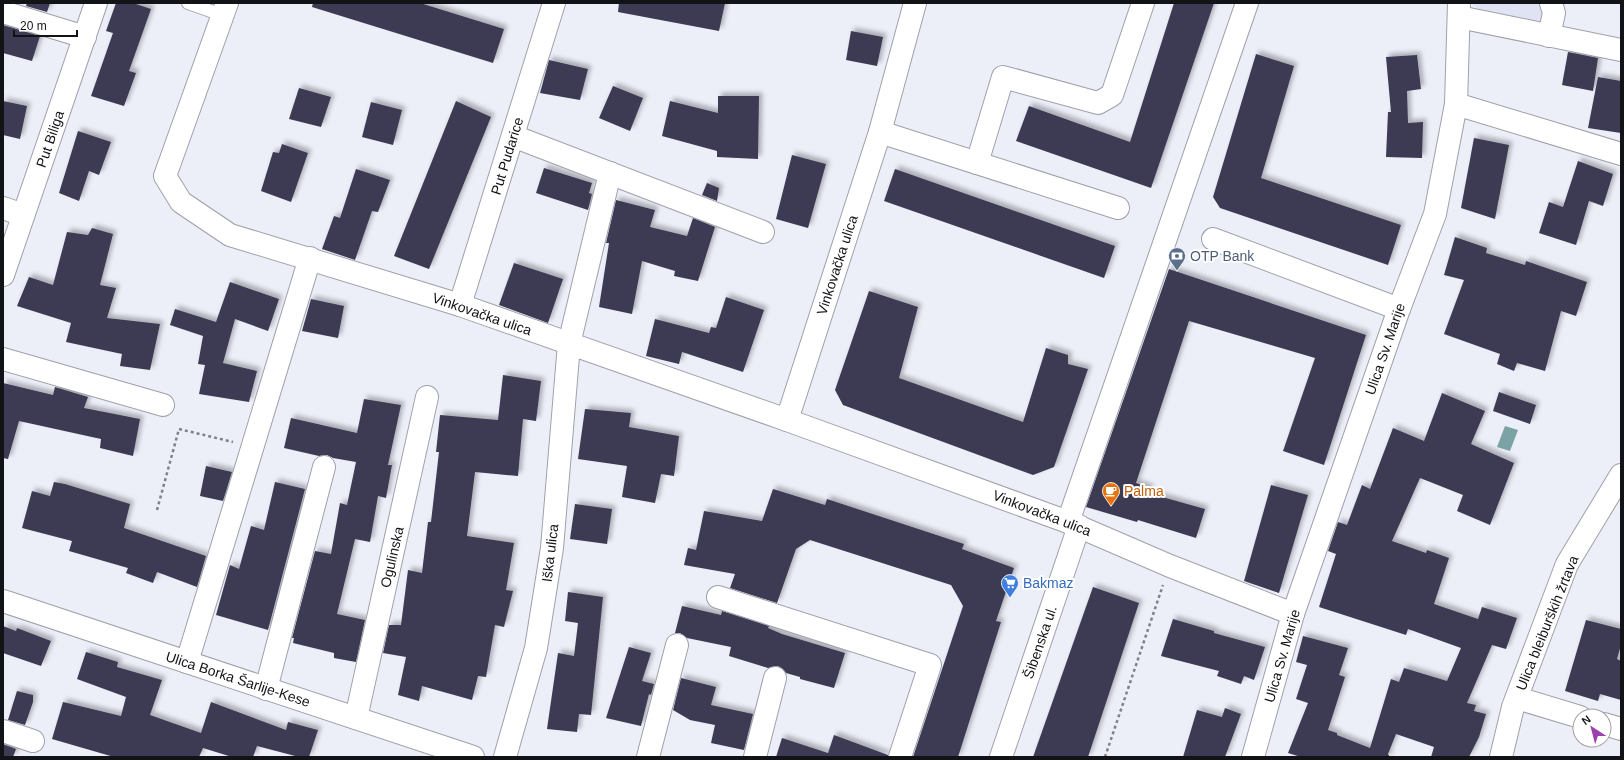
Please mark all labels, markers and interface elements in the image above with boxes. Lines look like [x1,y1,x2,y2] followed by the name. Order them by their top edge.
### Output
[14,12,77,38] scale bar
[20,19,47,33] text: 20 m
[33,108,67,170] street label: Put Biliga
[488,115,526,197] street label: Put Pudarice
[813,213,861,317] street label: Vinkovačka ulica
[1167,246,1187,271] bank icon: OTP Bank
[1190,248,1255,264] place label: OTP Bank
[430,290,534,339] street label: Vinkovačka ulica
[1362,301,1408,397] street label: Ulica Sv. Marije
[1101,481,1121,506] cafe icon: Palma
[1124,483,1164,499] place label: Palma
[991,487,1094,539] street label: Vinkovačka ulica
[539,523,562,583] street label: Iška ulica
[377,525,407,589] street label: Ogulinska
[1513,553,1581,693] street label: Ulica bleiburških žrtava
[1000,573,1020,598] supermarket icon: Bakmaz
[1023,575,1074,591] place label: Bakmaz
[1020,603,1060,681] street label: Šibenska ul.
[1261,607,1303,704] street label: Ulica Sv. Marije
[164,648,312,710] street label: Ulica Borka Šarlije-Kese
[1572,708,1612,748] north arrow
[1579,713,1593,727] text: N

